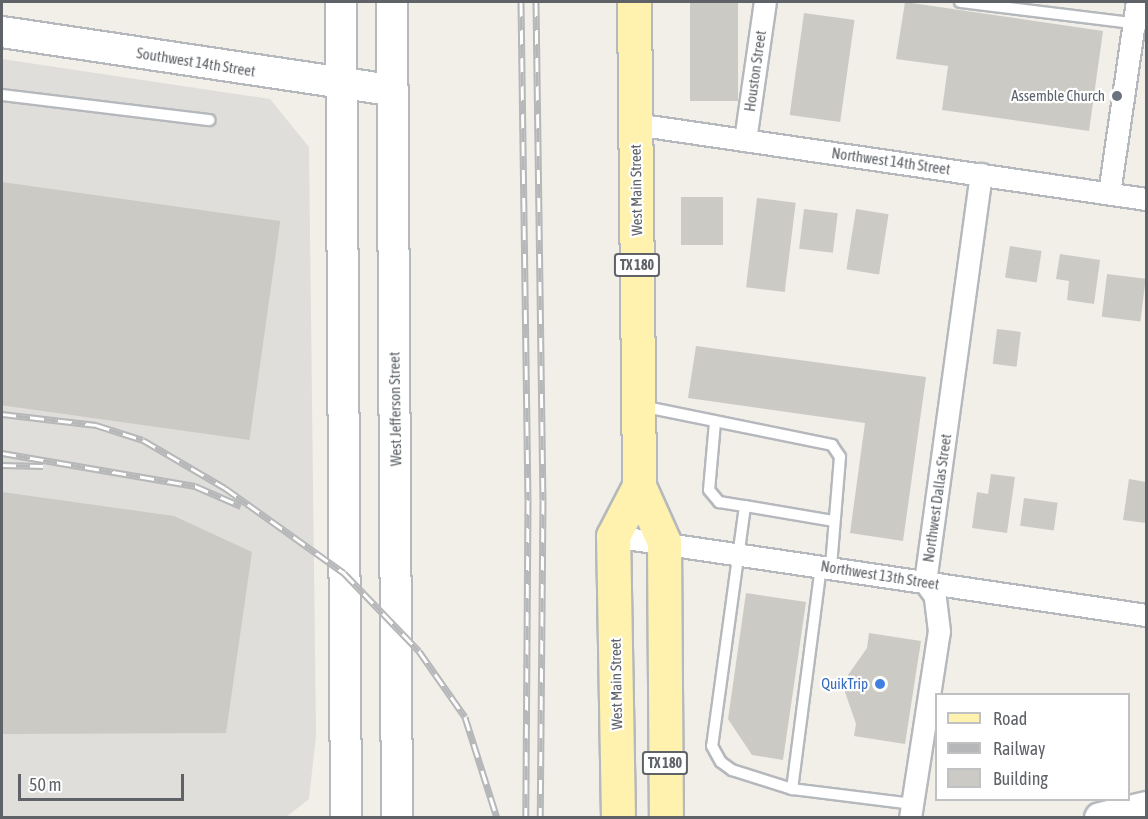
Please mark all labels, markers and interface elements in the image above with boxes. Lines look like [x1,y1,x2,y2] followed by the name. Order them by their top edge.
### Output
[740,29,770,113] street label: Houston Street
[135,44,257,80] street label: Southwest 14th Street
[1011,87,1105,105] place label: Assemble Church
[1110,89,1124,103] marker: Assemble Church
[626,144,646,236] street label: West Main Street
[830,144,952,178] street label: Northwest 14th Street
[613,254,661,276] road number: TX 180
[385,352,405,466] street label: West Jefferson Street
[919,433,955,563] street label: Northwest Dallas Street
[819,557,941,593] street label: Northwest 13th Street
[606,638,626,730] street label: West Main Street
[821,675,868,693] place label: QuikTrip
[873,677,887,691] marker: QuikTrip
[935,693,1130,801] legend
[993,708,1027,729] text: Road
[993,738,1045,759] text: Railway
[641,752,689,774] road number: TX 180
[21,762,188,800] scale bar
[993,768,1048,789] text: Building
[29,774,61,795] text: 50 m

